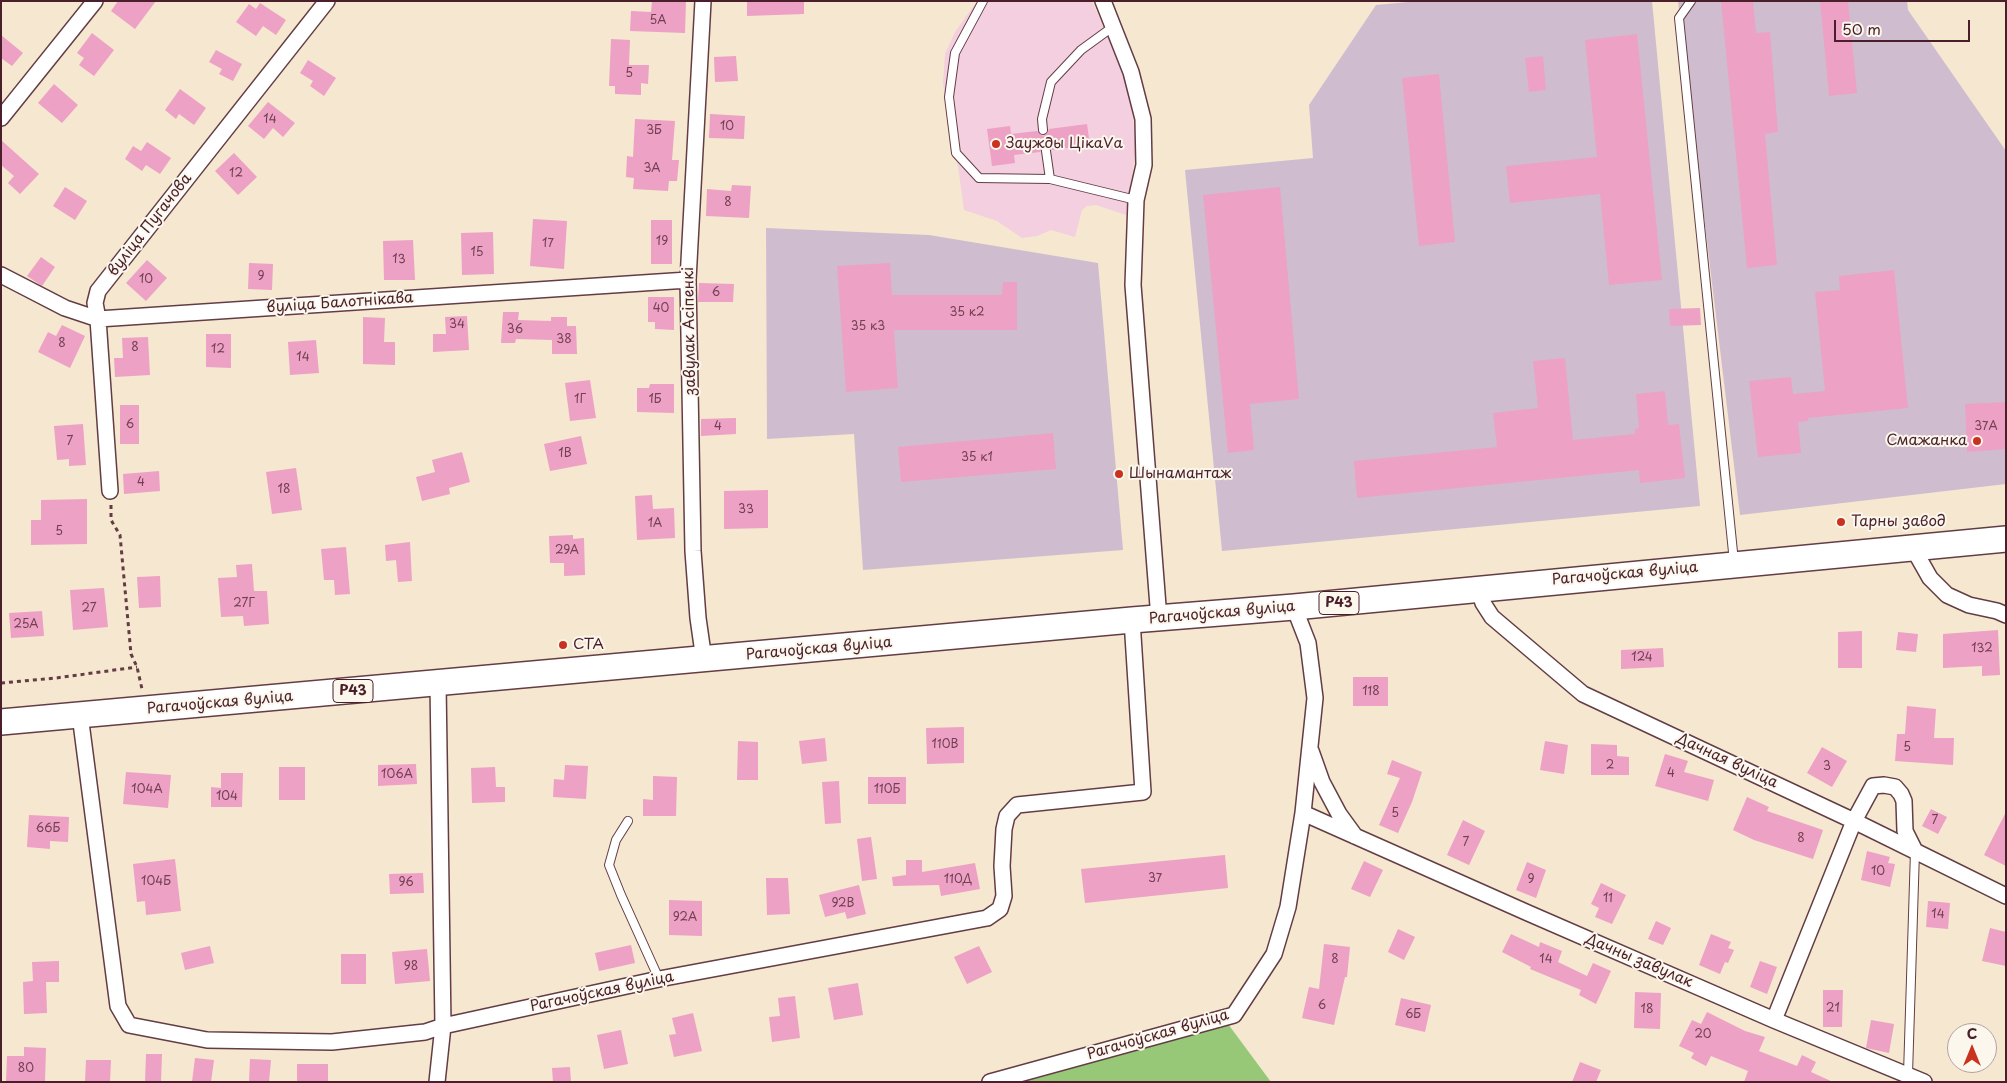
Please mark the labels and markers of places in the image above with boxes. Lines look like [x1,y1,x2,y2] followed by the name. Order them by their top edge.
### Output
[1006,135,1123,153] place label: Заужды ЦікаVа
[990,138,1002,150] marker: Заужды ЦікаVа
[1886,432,1967,450] place label: Смажанка
[1971,435,1983,447] marker: Смажанка
[1129,465,1231,483] place label: Шынамантаж
[1113,468,1125,480] marker: Шынамантаж
[1851,513,1946,531] place label: Тарны завод
[1835,516,1847,528] marker: Тарны завод
[573,636,604,654] place label: СТА
[557,639,569,651] marker: СТА

